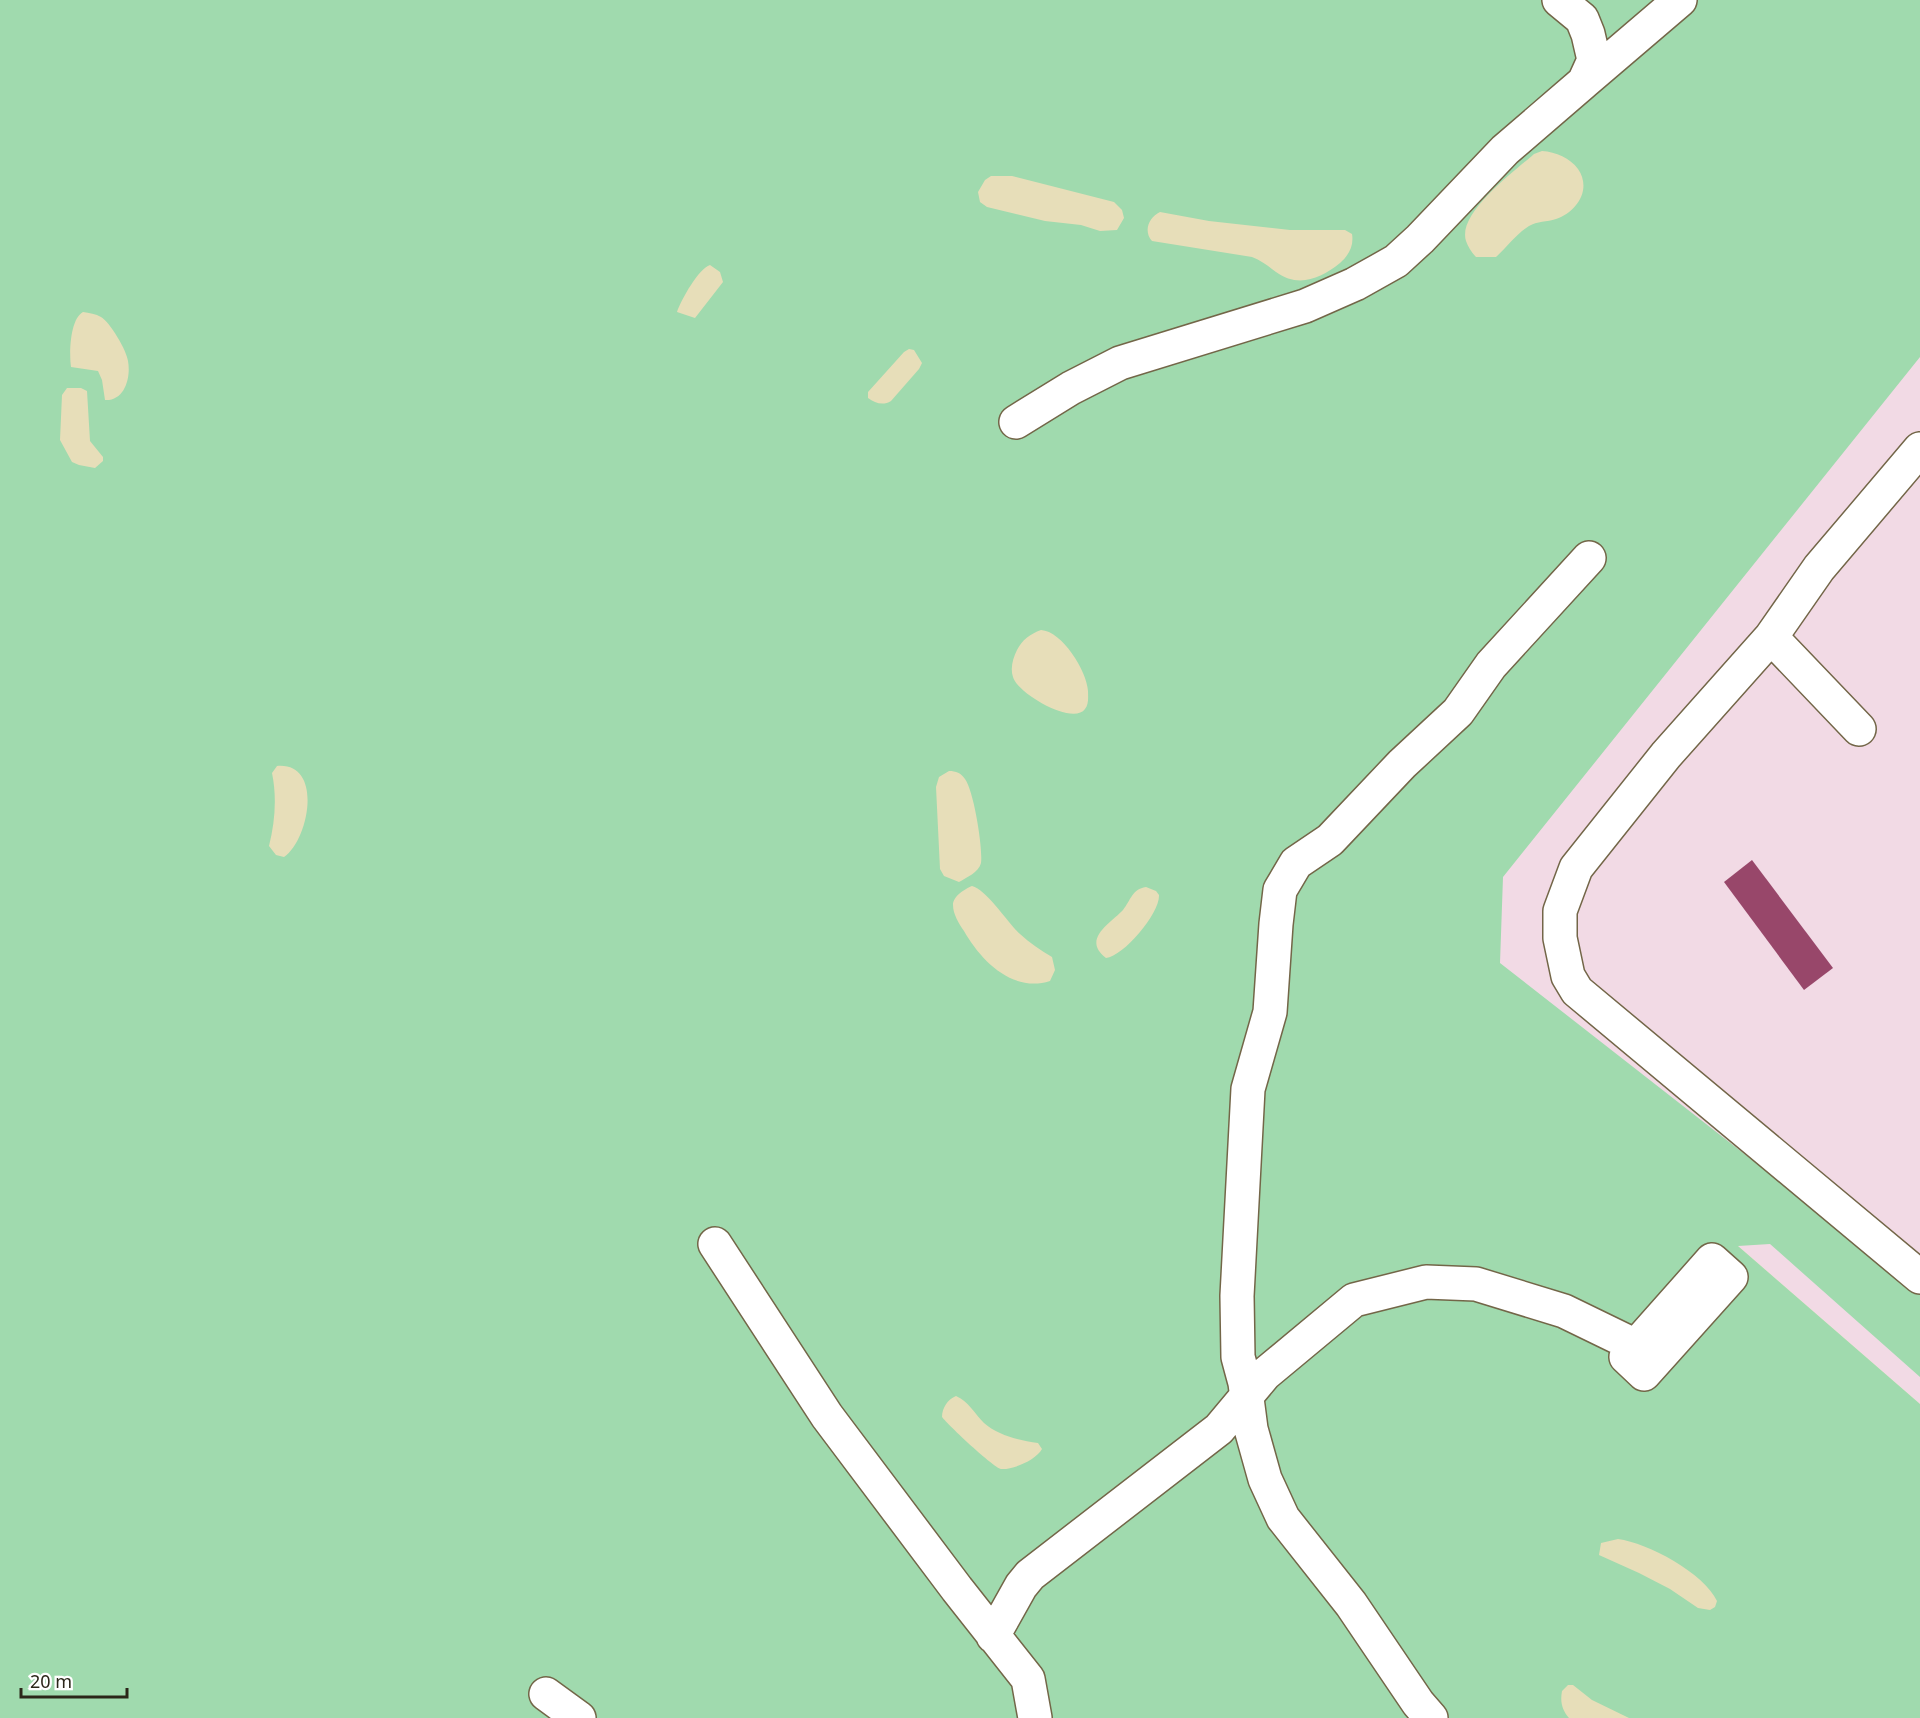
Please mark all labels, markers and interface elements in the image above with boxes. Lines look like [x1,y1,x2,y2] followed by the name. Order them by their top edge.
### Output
[21,1661,128,1699] scale bar
[30,1669,72,1693] text: 20 m

